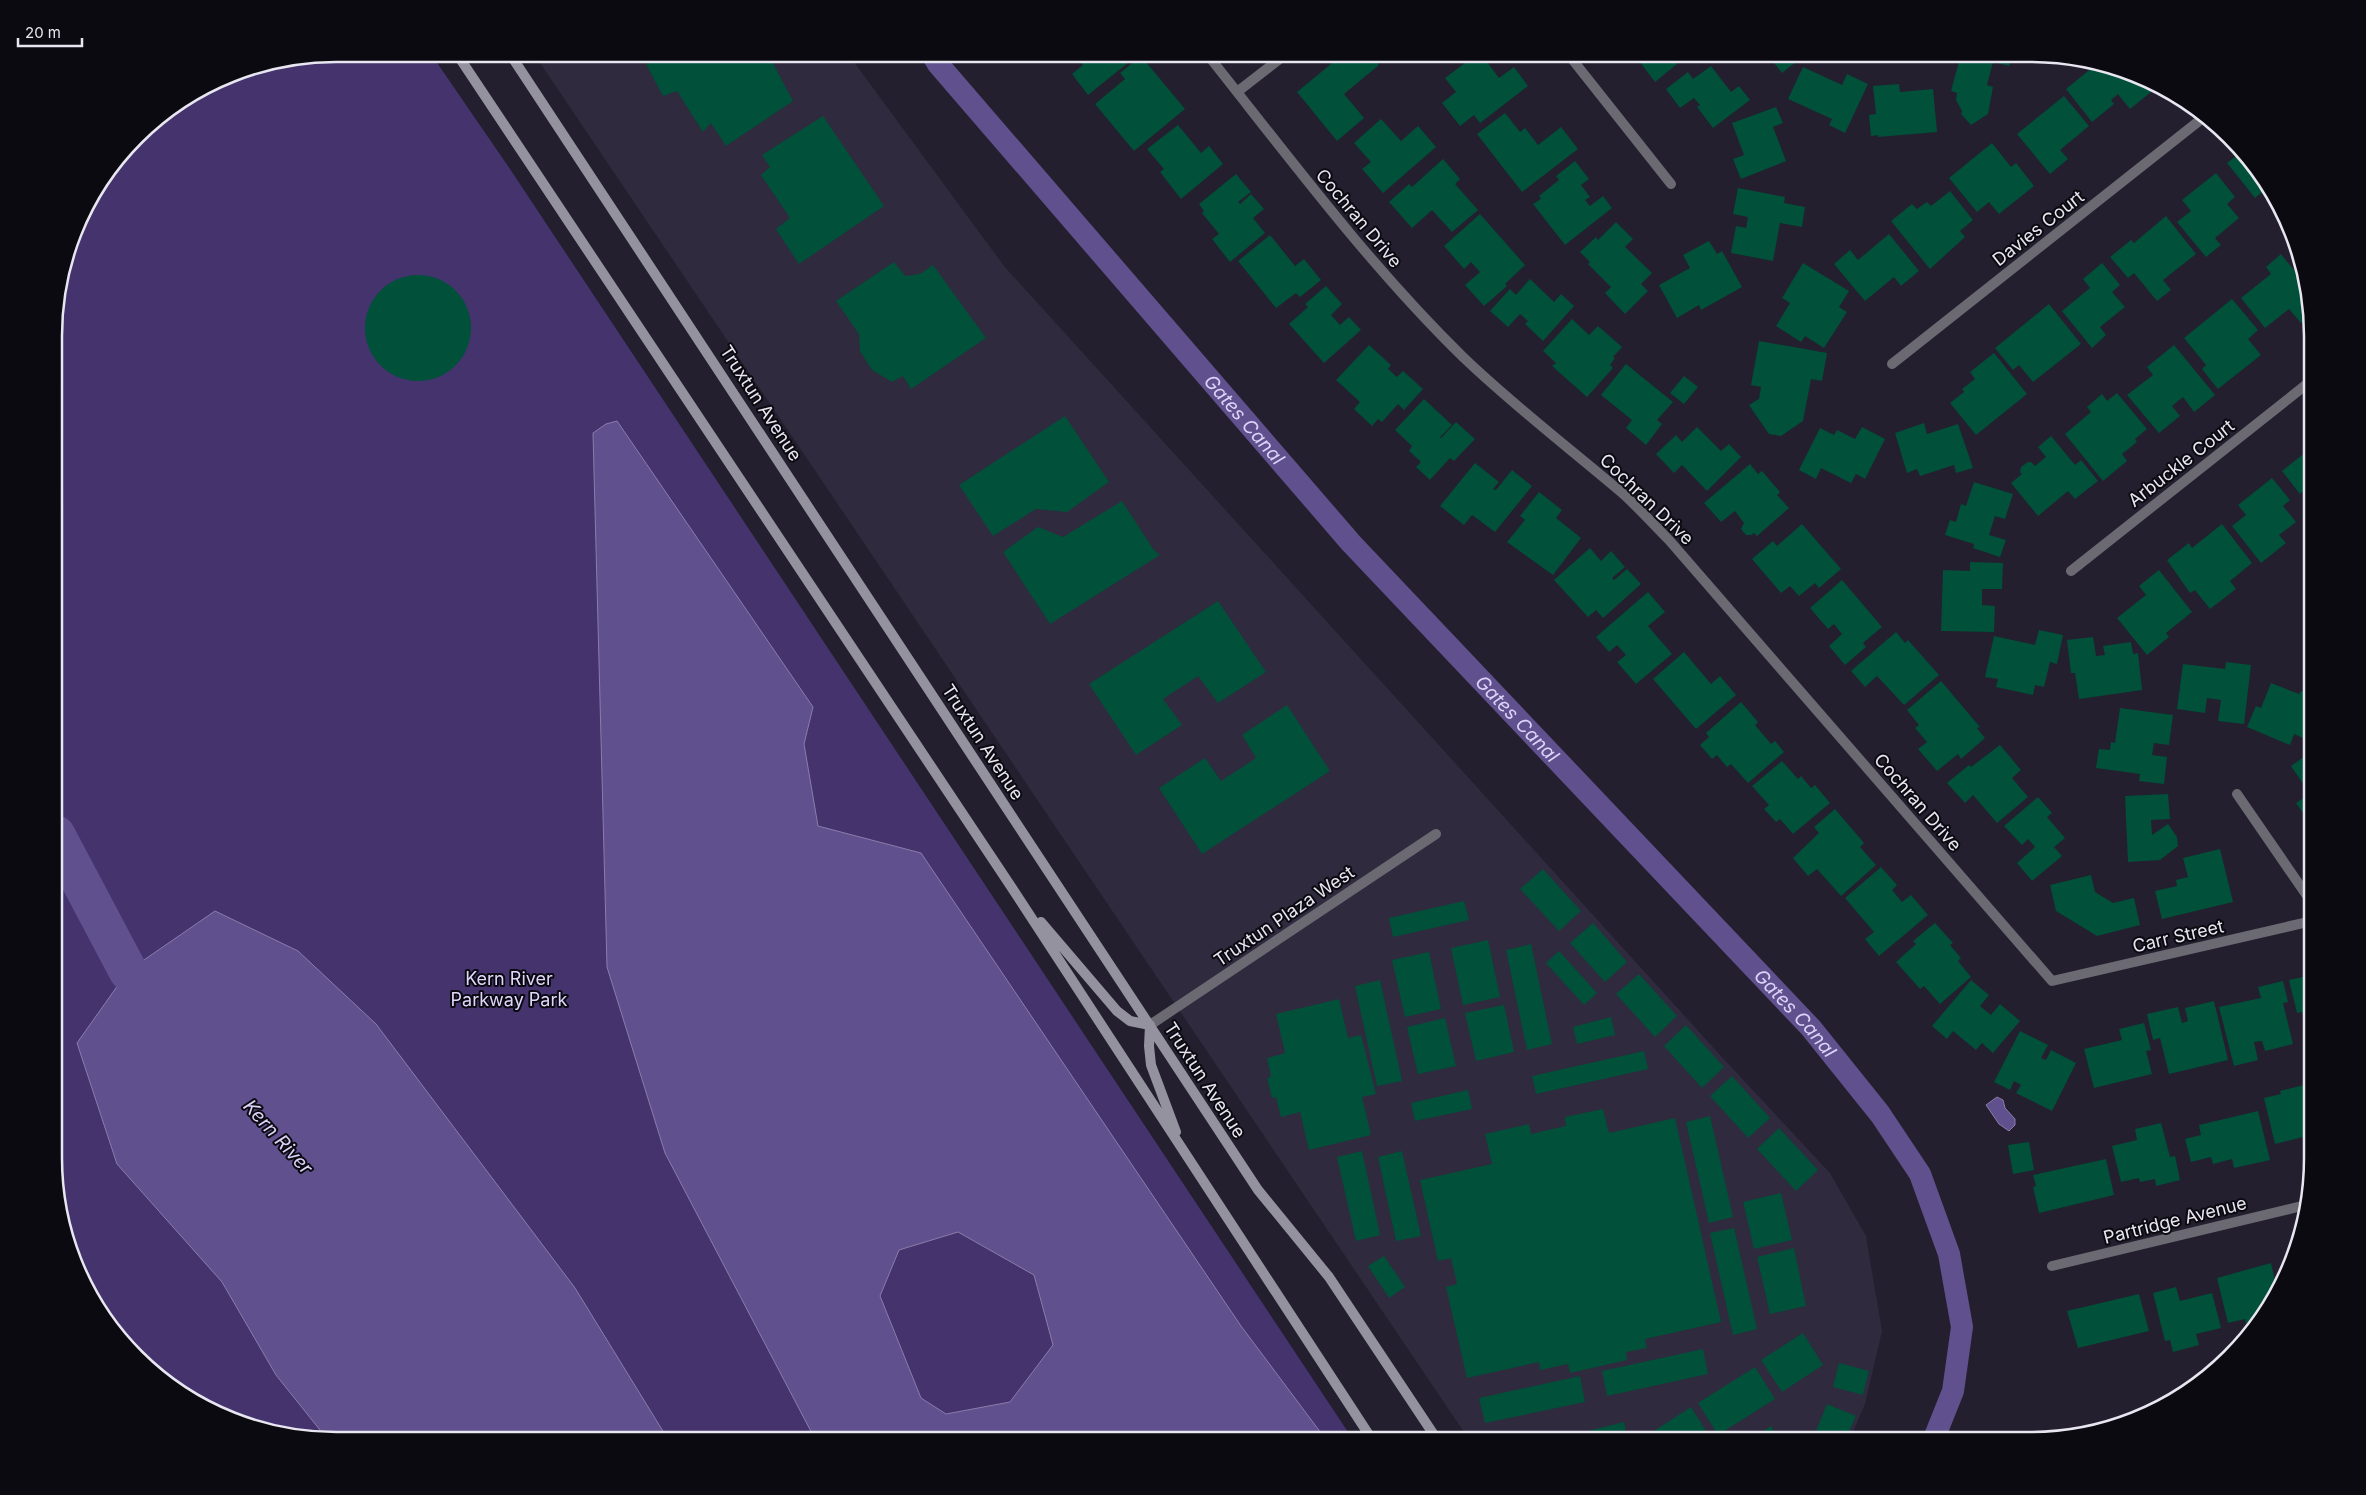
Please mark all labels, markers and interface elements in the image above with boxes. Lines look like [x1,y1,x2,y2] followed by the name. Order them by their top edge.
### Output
[18,15,81,47] scale bar
[25,23,61,42] text: 20 m
[1312,164,1406,272] street label: Cochran Drive
[1988,186,2088,270] street label: Davies Court
[716,341,806,465] street label: Truxtun Avenue
[1199,370,1290,469] water label: Gates Canal
[2124,415,2238,511] street label: Arbuckle Court
[1596,449,1698,549] street label: Cochran Drive
[1471,670,1564,767] water label: Gates Canal
[938,680,1028,804] street label: Truxtun Avenue
[1870,749,1966,855] street label: Cochran Drive
[1210,861,1358,971] street label: Truxtun Plaza West
[2130,915,2226,957] street label: Carr Street
[1750,964,1842,1062] water label: Gates Canal
[451,968,568,1010] park label: Kern River Parkway Park
[1160,1018,1250,1142] street label: Truxtun Avenue
[239,1095,318,1180] water label: Kern River
[2101,1192,2249,1248] street label: Partridge Avenue

